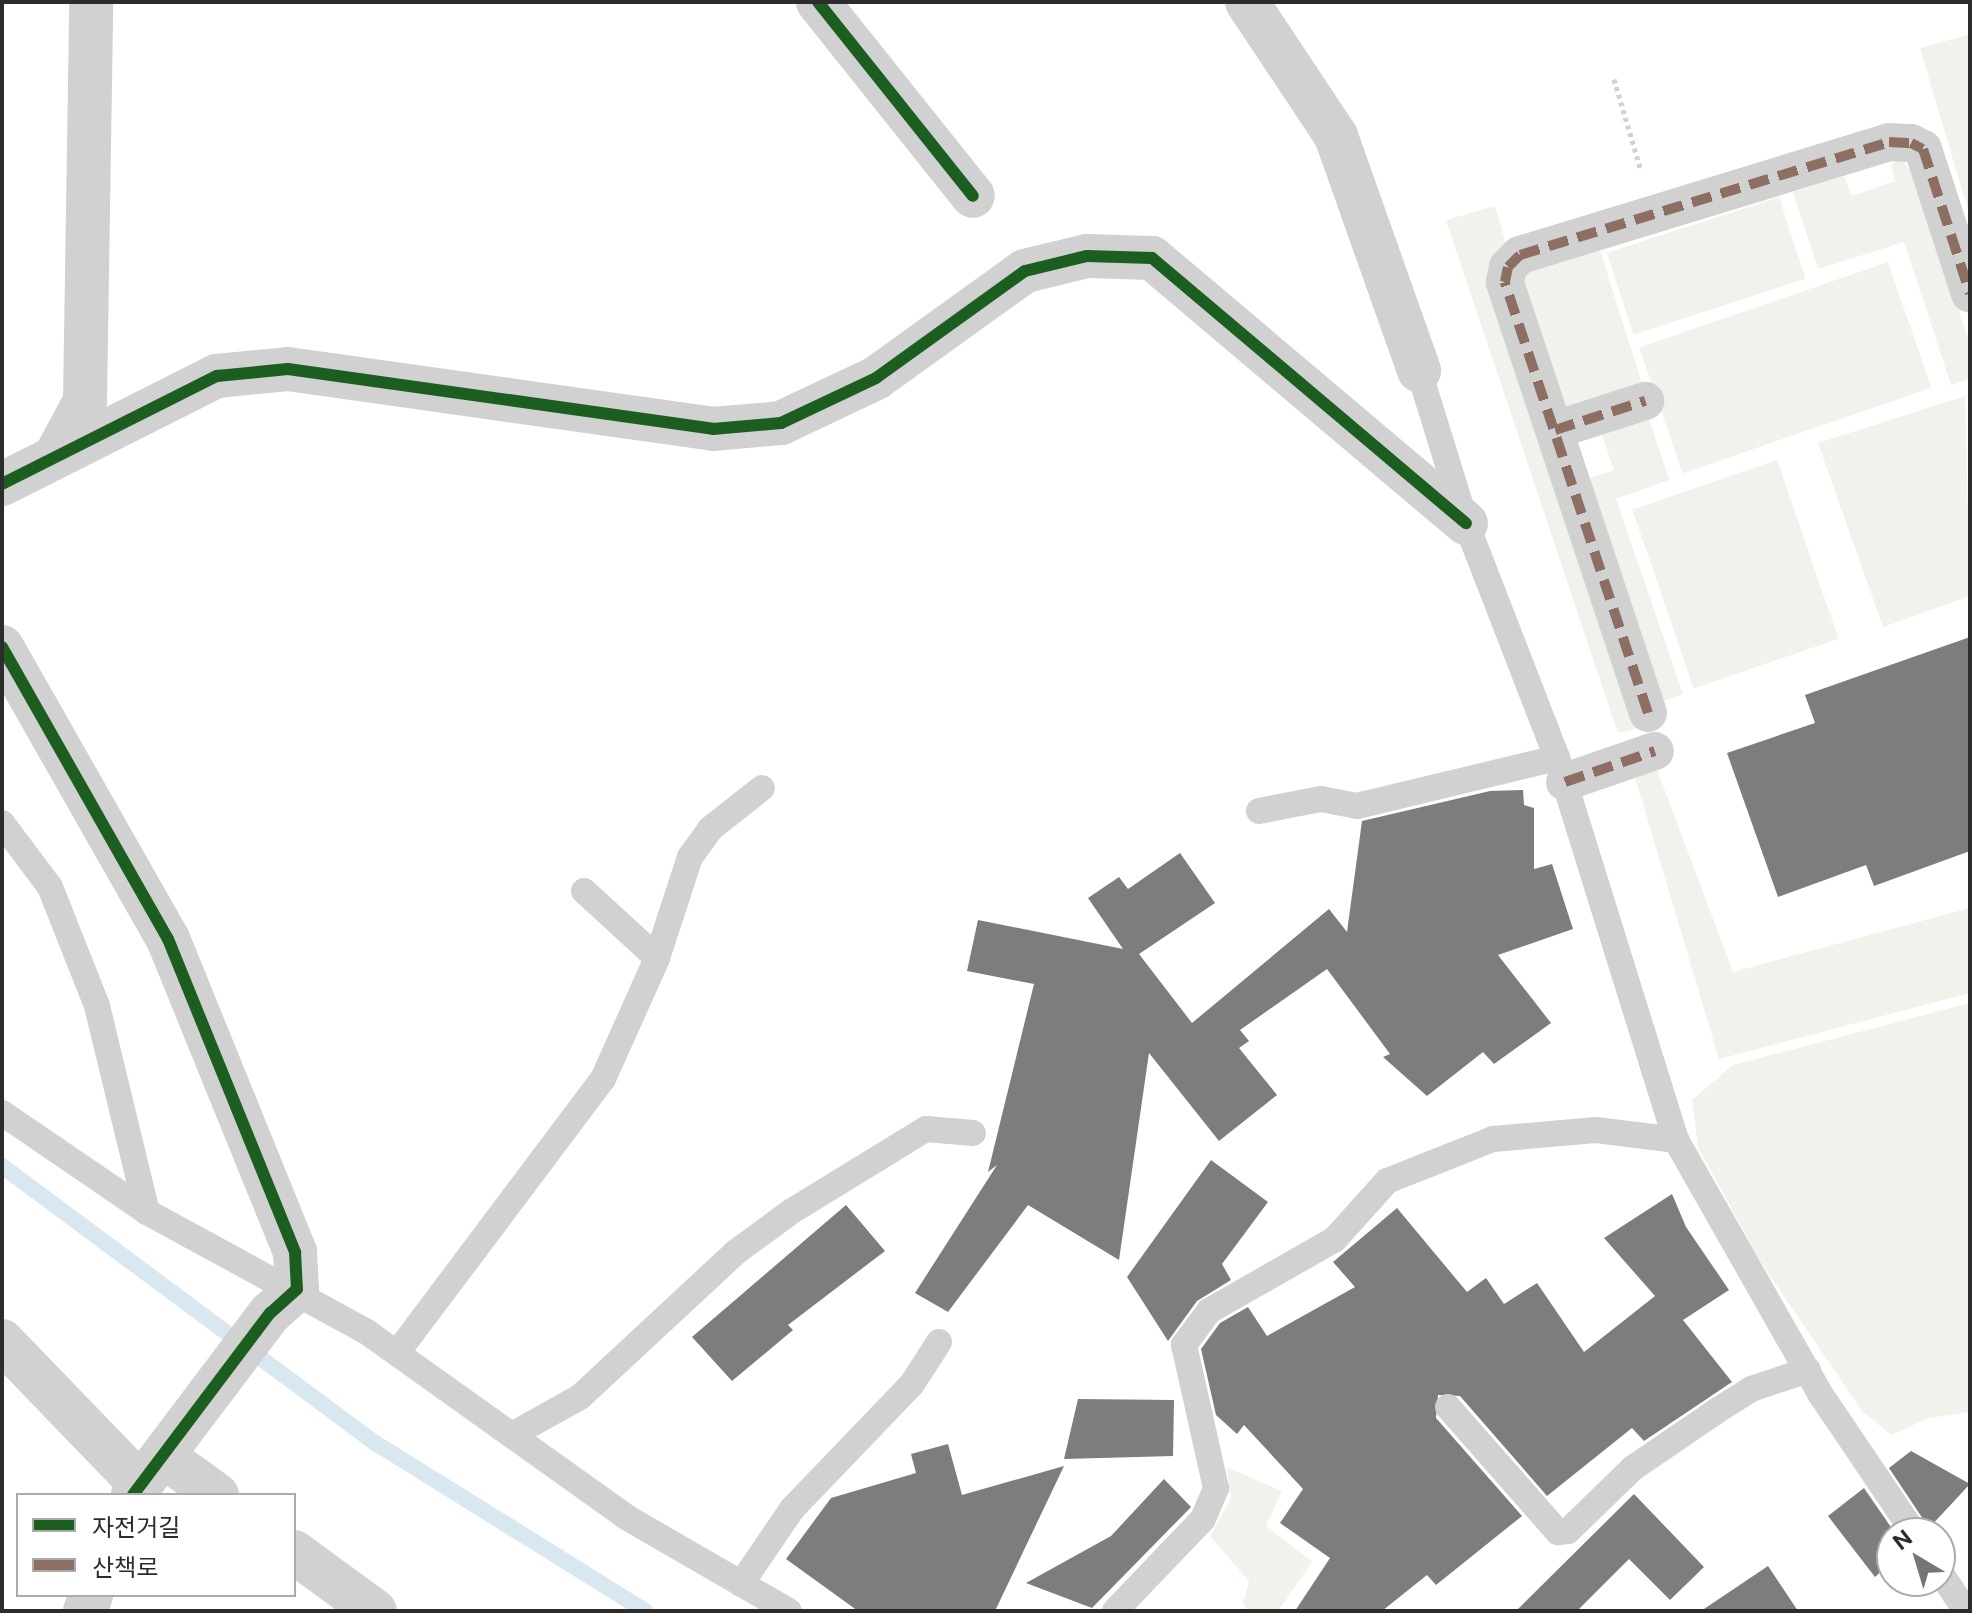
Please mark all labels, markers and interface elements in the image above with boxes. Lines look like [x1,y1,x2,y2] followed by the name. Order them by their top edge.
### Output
[16,1493,296,1597] legend
[92,1513,180,1541] text: 자전거길
[1876,1517,1956,1597] north arrow
[1888,1524,1917,1555] text: N
[92,1553,158,1581] text: 산책로

